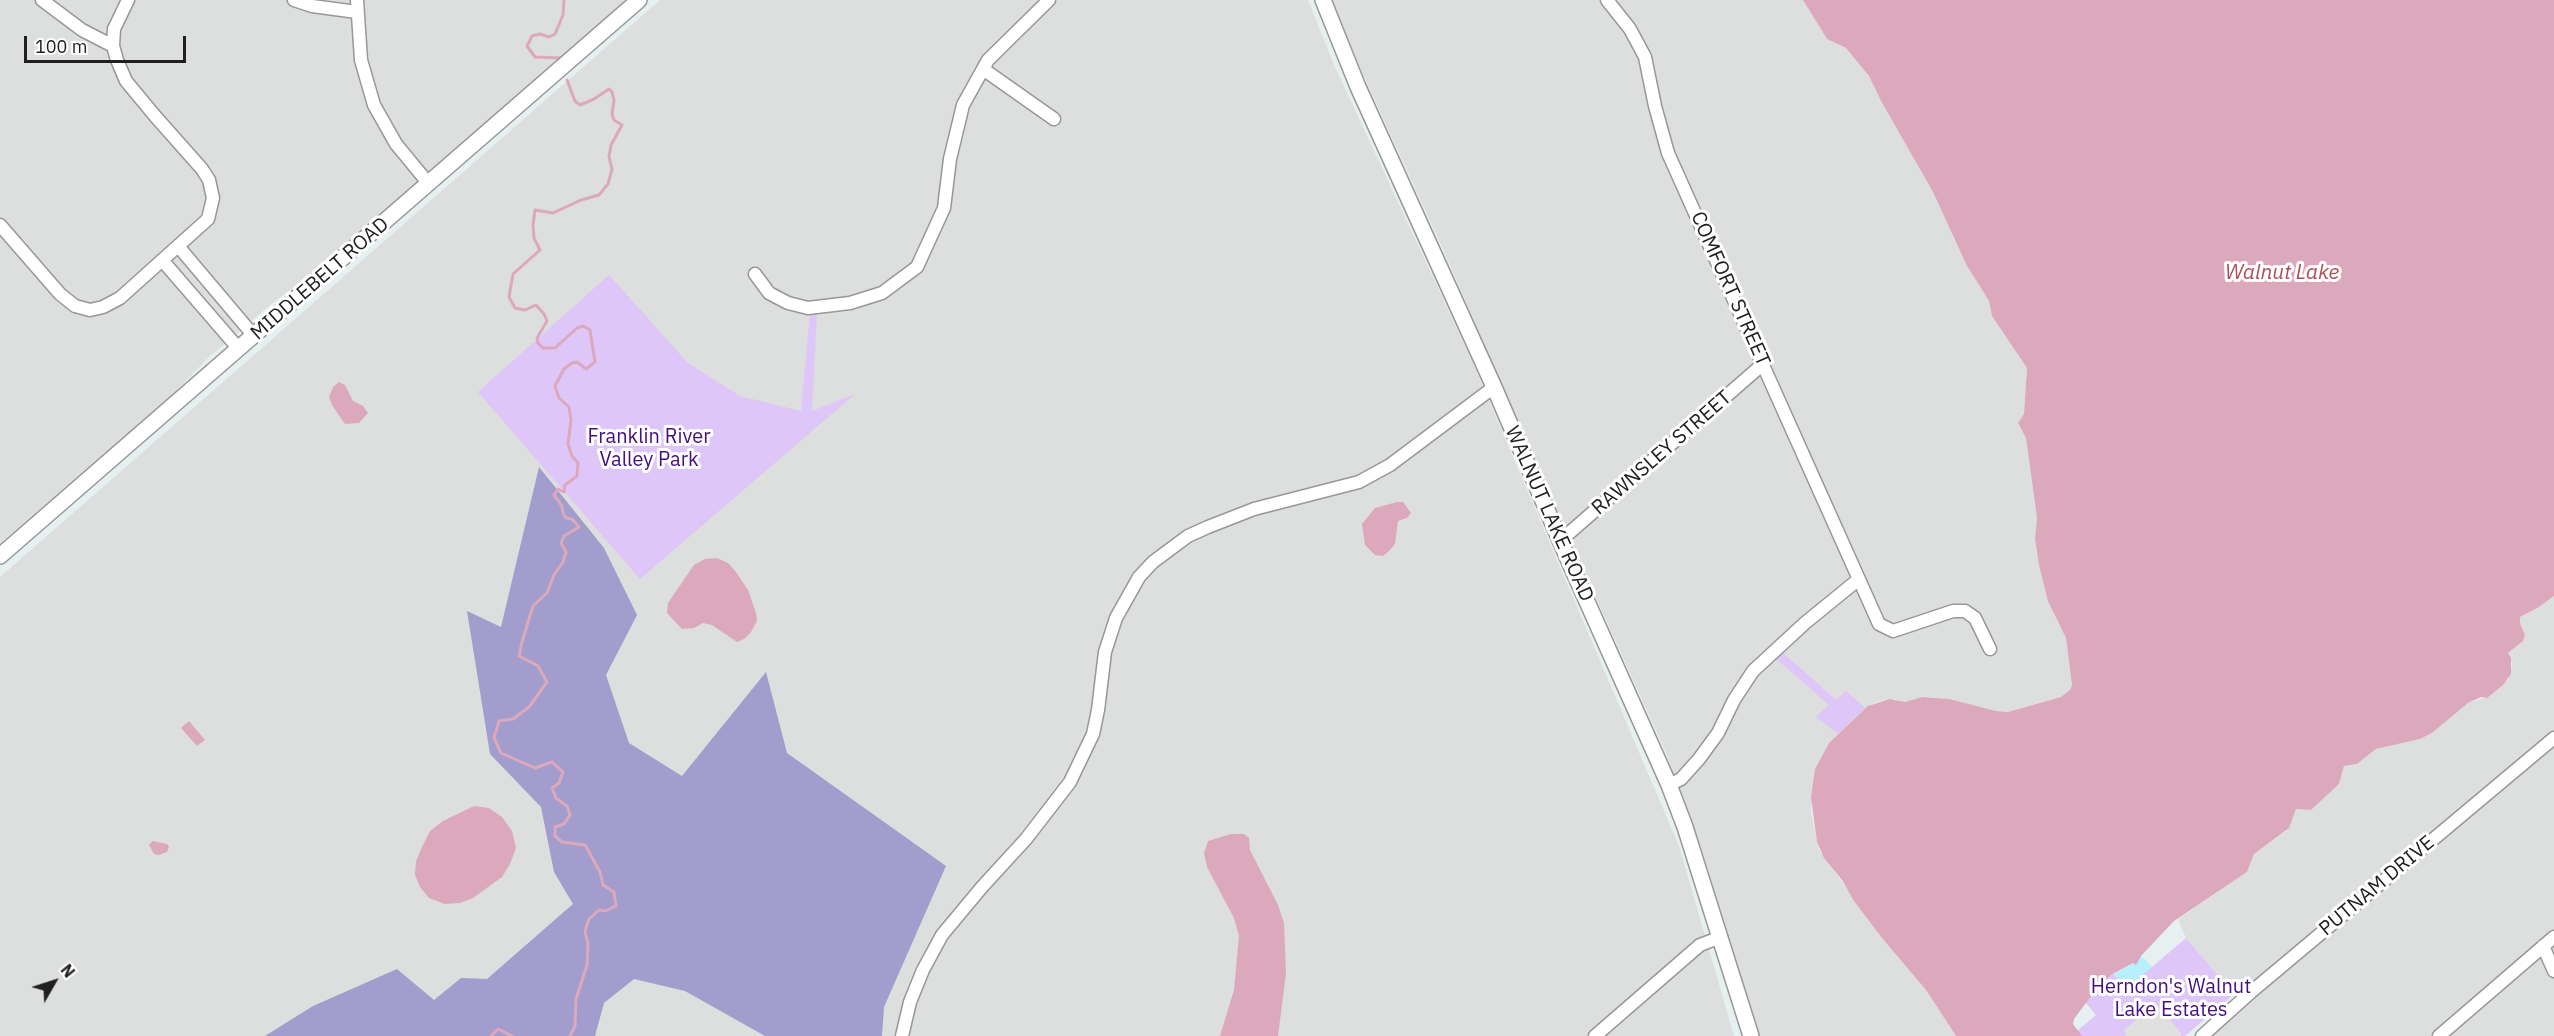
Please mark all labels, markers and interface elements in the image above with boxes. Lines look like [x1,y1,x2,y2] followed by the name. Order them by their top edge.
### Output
[27,24,189,62] scale bar
[35,35,87,58] text: 100 m
[1685,208,1775,370] street label: COMFORT STREET
[246,213,394,345] street label: MIDDLEBELT ROAD
[2225,260,2339,286] water label: Walnut Lake
[1587,386,1737,520] street label: RAWNSLEY STREET
[1500,423,1598,605] street label: WALNUT LAKE ROAD
[588,425,710,472] park label: Franklin River Valley Park
[2314,831,2440,941] street label: PUTNAM DRIVE
[24,952,84,1012] north arrow
[57,960,79,981] text: N
[2091,975,2251,1022] park label: Herndon's Walnut Lake Estates

